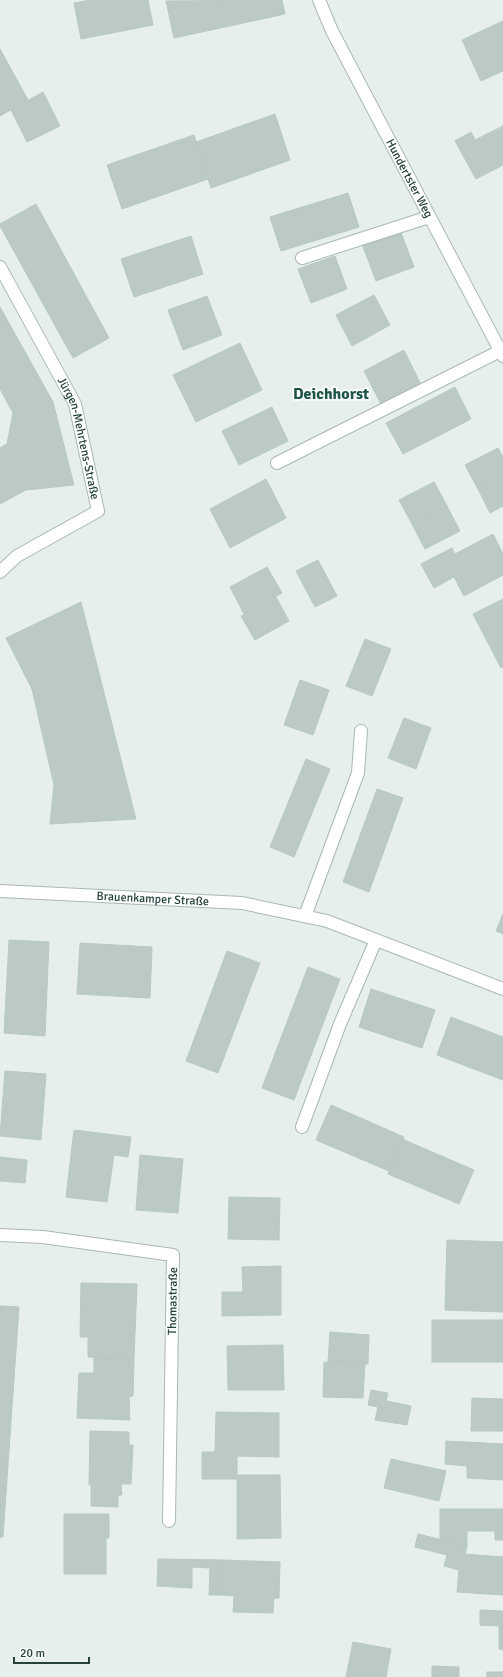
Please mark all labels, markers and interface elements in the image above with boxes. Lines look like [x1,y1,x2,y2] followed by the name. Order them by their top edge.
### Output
[383,136,436,220] street label: Hundertster Weg
[54,374,103,501] street label: Jürgen-Mehrtens-Straße
[293,384,369,404] district label: Deichhorst
[96,888,209,909] street label: Brauenkamper Straße
[165,1267,181,1335] street label: Thomastraße
[14,1639,89,1665] scale bar
[20,1646,45,1661] text: 20 m

